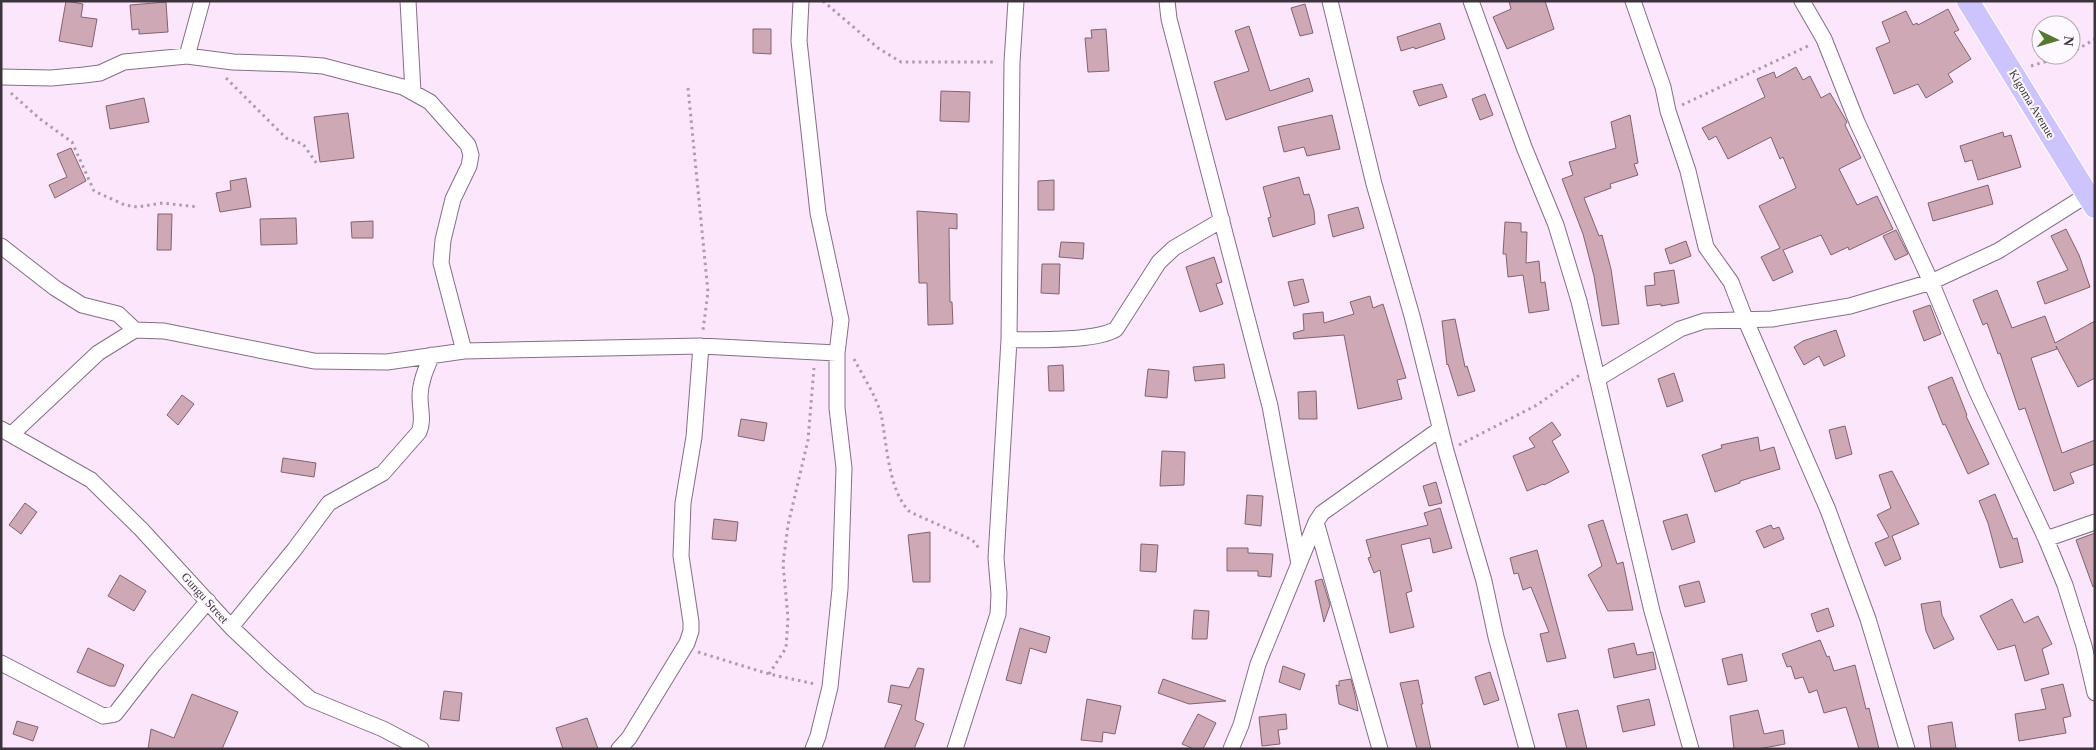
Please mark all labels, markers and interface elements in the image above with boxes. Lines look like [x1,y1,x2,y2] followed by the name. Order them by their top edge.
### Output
[2031,15,2081,65] north arrow
[2061,35,2076,47] text: N
[2006,67,2058,141] street label: Kigoma Avenue
[179,570,232,627] street label: Gungu Street

